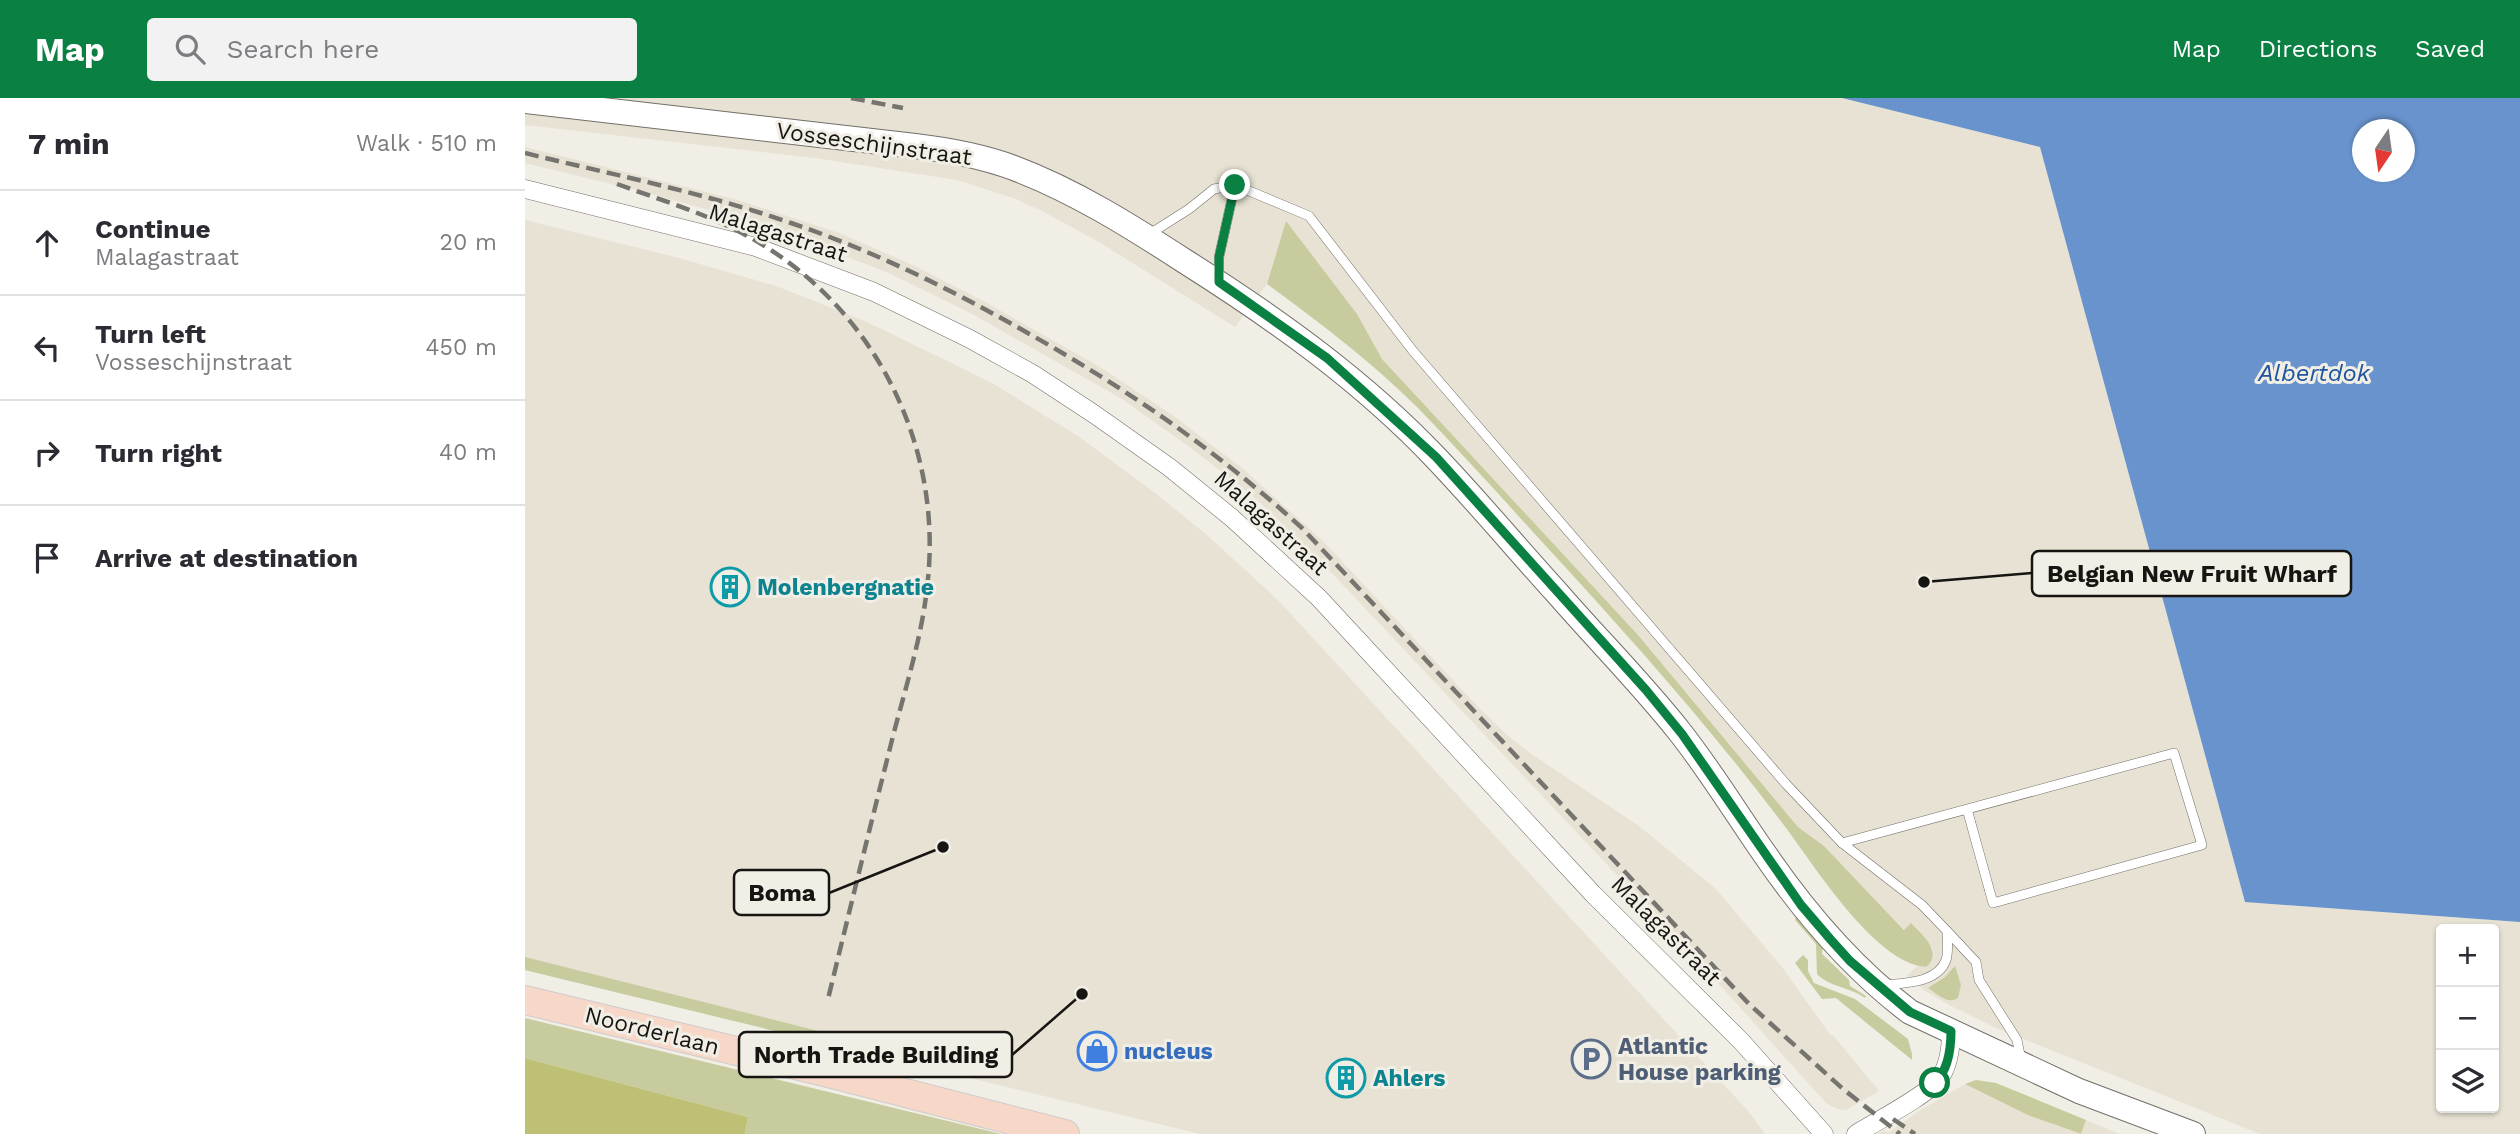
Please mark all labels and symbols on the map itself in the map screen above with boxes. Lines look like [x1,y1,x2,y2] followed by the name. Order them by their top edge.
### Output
[775,117,974,171] street label: Vosseschijnstraat
[2352,119,2415,182] north arrow
[1219,169,1250,200] route end
[705,198,851,268] street label: Malagastraat
[2257,359,2371,387] water label: Albertdok
[1209,465,1334,581] street label: Malagastraat
[2032,551,2351,596] callout: Belgian New Fruit Wharf
[2047,560,2337,588] text: Belgian New Fruit Wharf
[709,566,751,608] building icon: Molenbergnatie
[757,574,934,601] place label: Molenbergnatie
[734,870,829,915] callout: Boma
[1606,871,1727,992] street label: Malagastraat
[748,879,816,907] text: Boma
[582,1001,722,1061] street label: Noorderlaan
[1076,1030,1118,1072] shop icon: nucleus
[739,1032,1012,1077] callout: North Trade Building
[1618,1033,1781,1086] place label: Atlantic House parking
[1124,1038,1213,1065] place label: nucleus
[1570,1038,1612,1080] parking icon: Atlantic House parking
[754,1041,999,1069] text: North Trade Building
[1325,1057,1367,1099] building icon: Ahlers
[1373,1065,1446,1092] place label: Ahlers
[1919,1067,1950,1098] route start

